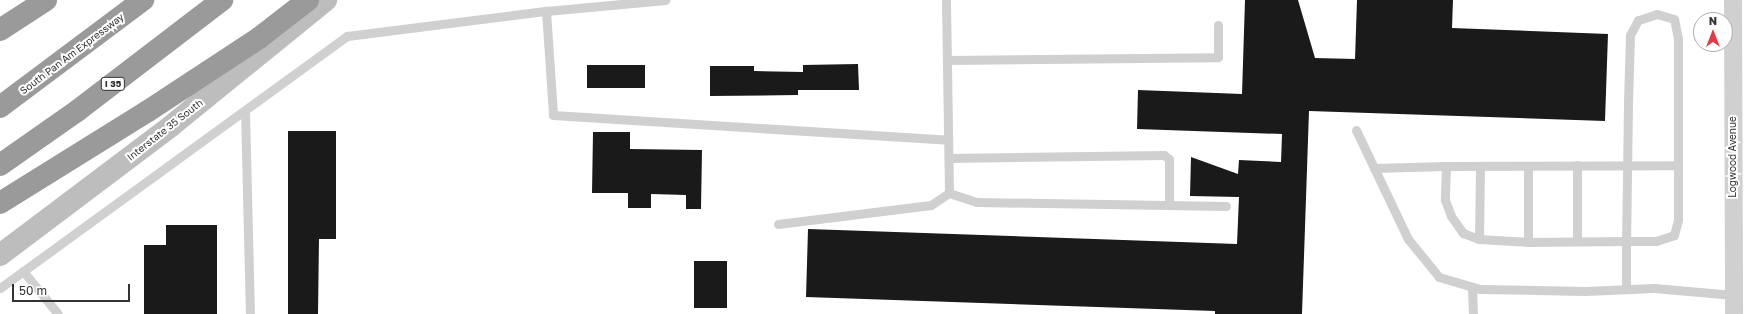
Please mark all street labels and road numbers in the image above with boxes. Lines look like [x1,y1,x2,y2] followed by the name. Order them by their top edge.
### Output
[18,11,126,97] street label: South Pan Am Expressway
[100,77,126,91] road number: I 35
[125,97,205,163] street label: Interstate 35 South
[1727,116,1739,198] street label: Logwood Avenue

